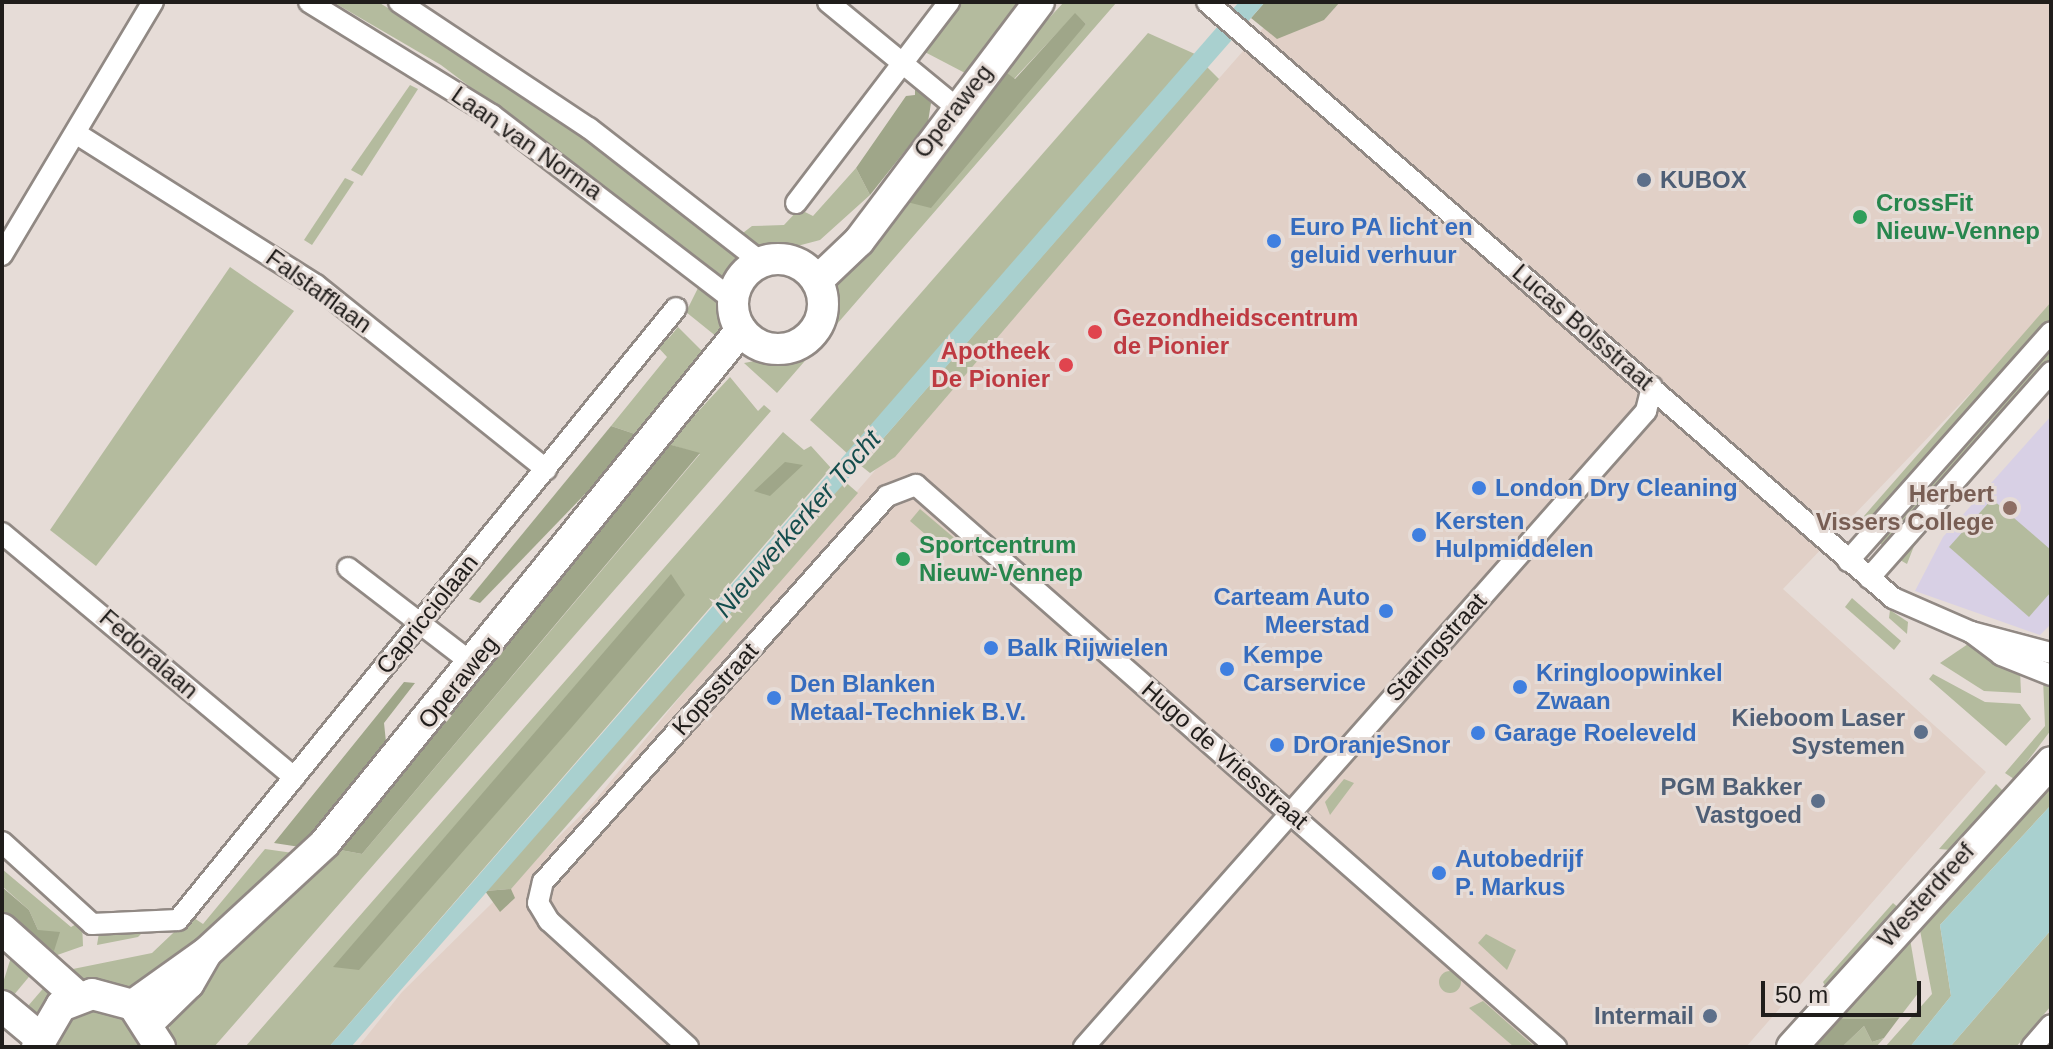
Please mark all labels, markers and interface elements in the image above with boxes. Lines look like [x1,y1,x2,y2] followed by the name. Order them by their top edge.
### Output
[908,59,998,163] street label: Operaweg
[446,80,608,206] street label: Laan van Norma
[1660,166,1747,194] place label: KUBOX
[1635,171,1653,189] marker: KUBOX
[1876,189,2040,245] place label: CrossFit Nieuw-Vennep
[1851,208,1869,226] marker: CrossFit Nieuw-Vennep
[1290,213,1474,269] place label: Euro PA licht en geluid verhuur
[1265,232,1283,250] marker: Euro PA licht en geluid verhuur
[261,243,377,339] street label: Falstafflaan
[1507,258,1659,396] street label: Lucas Bolsstraat
[1113,304,1358,360] place label: Gezondheidscentrum de Pionier
[1084,321,1106,343] marker: Gezondheidscentrum de Pionier
[931,337,1050,393] place label: Apotheek De Pionier
[1057,356,1075,374] marker: Apotheek De Pionier
[708,424,888,624] water label: Nieuwerkerker Tocht
[1495,474,1738,502] place label: London Dry Cleaning
[1470,479,1488,497] marker: London Dry Cleaning
[1816,480,1994,536] place label: Herbert Vissers College
[2001,499,2019,517] marker: Herbert Vissers College
[1435,507,1594,563] place label: Kersten Hulpmiddelen
[1410,526,1428,544] marker: Kersten Hulpmiddelen
[919,531,1083,587] place label: Sportcentrum Nieuw-Vennep
[370,548,484,680] street label: Capricciolaan
[894,550,912,568] marker: Sportcentrum Nieuw-Vennep
[1213,583,1370,639] place label: Carteam Auto Meerstad
[1380,587,1492,707] street label: Staringstraat
[1377,602,1395,620] marker: Carteam Auto Meerstad
[94,603,204,705] street label: Fedoralaan
[412,630,504,734] street label: Operaweg
[1007,634,1168,662] place label: Balk Rijwielen
[666,637,764,741] street label: Kopsstraat
[982,639,1000,657] marker: Balk Rijwielen
[1243,641,1366,697] place label: Kempe Carservice
[1536,659,1723,715] place label: Kringloopwinkel Zwaan
[1218,660,1236,678] marker: Kempe Carservice
[790,670,1026,726] place label: Den Blanken Metaal-Techniek B.V.
[1136,675,1314,835] street label: Hugo de Vriesstraat
[1511,678,1529,696] marker: Kringloopwinkel Zwaan
[765,689,783,707] marker: Den Blanken Metaal-Techniek B.V.
[1732,704,1905,760] place label: Kieboom Laser Systemen
[1494,719,1697,747] place label: Garage Roeleveld
[1912,723,1930,741] marker: Kieboom Laser Systemen
[1469,724,1487,742] marker: Garage Roeleveld
[1293,731,1450,759] place label: DrOranjeSnor
[1268,736,1286,754] marker: DrOranjeSnor
[1661,773,1802,829] place label: PGM Bakker Vastgoed
[1809,792,1827,810] marker: PGM Bakker Vastgoed
[1872,837,1980,953] street label: Westerdreef
[1455,845,1583,901] place label: Autobedrijf P. Markus
[1430,864,1448,882] marker: Autobedrijf P. Markus
[1765,965,1925,1015] scale bar
[1775,981,1828,1008] text: 50 m
[1594,1002,1694,1030] place label: Intermail
[1701,1007,1719,1025] marker: Intermail

